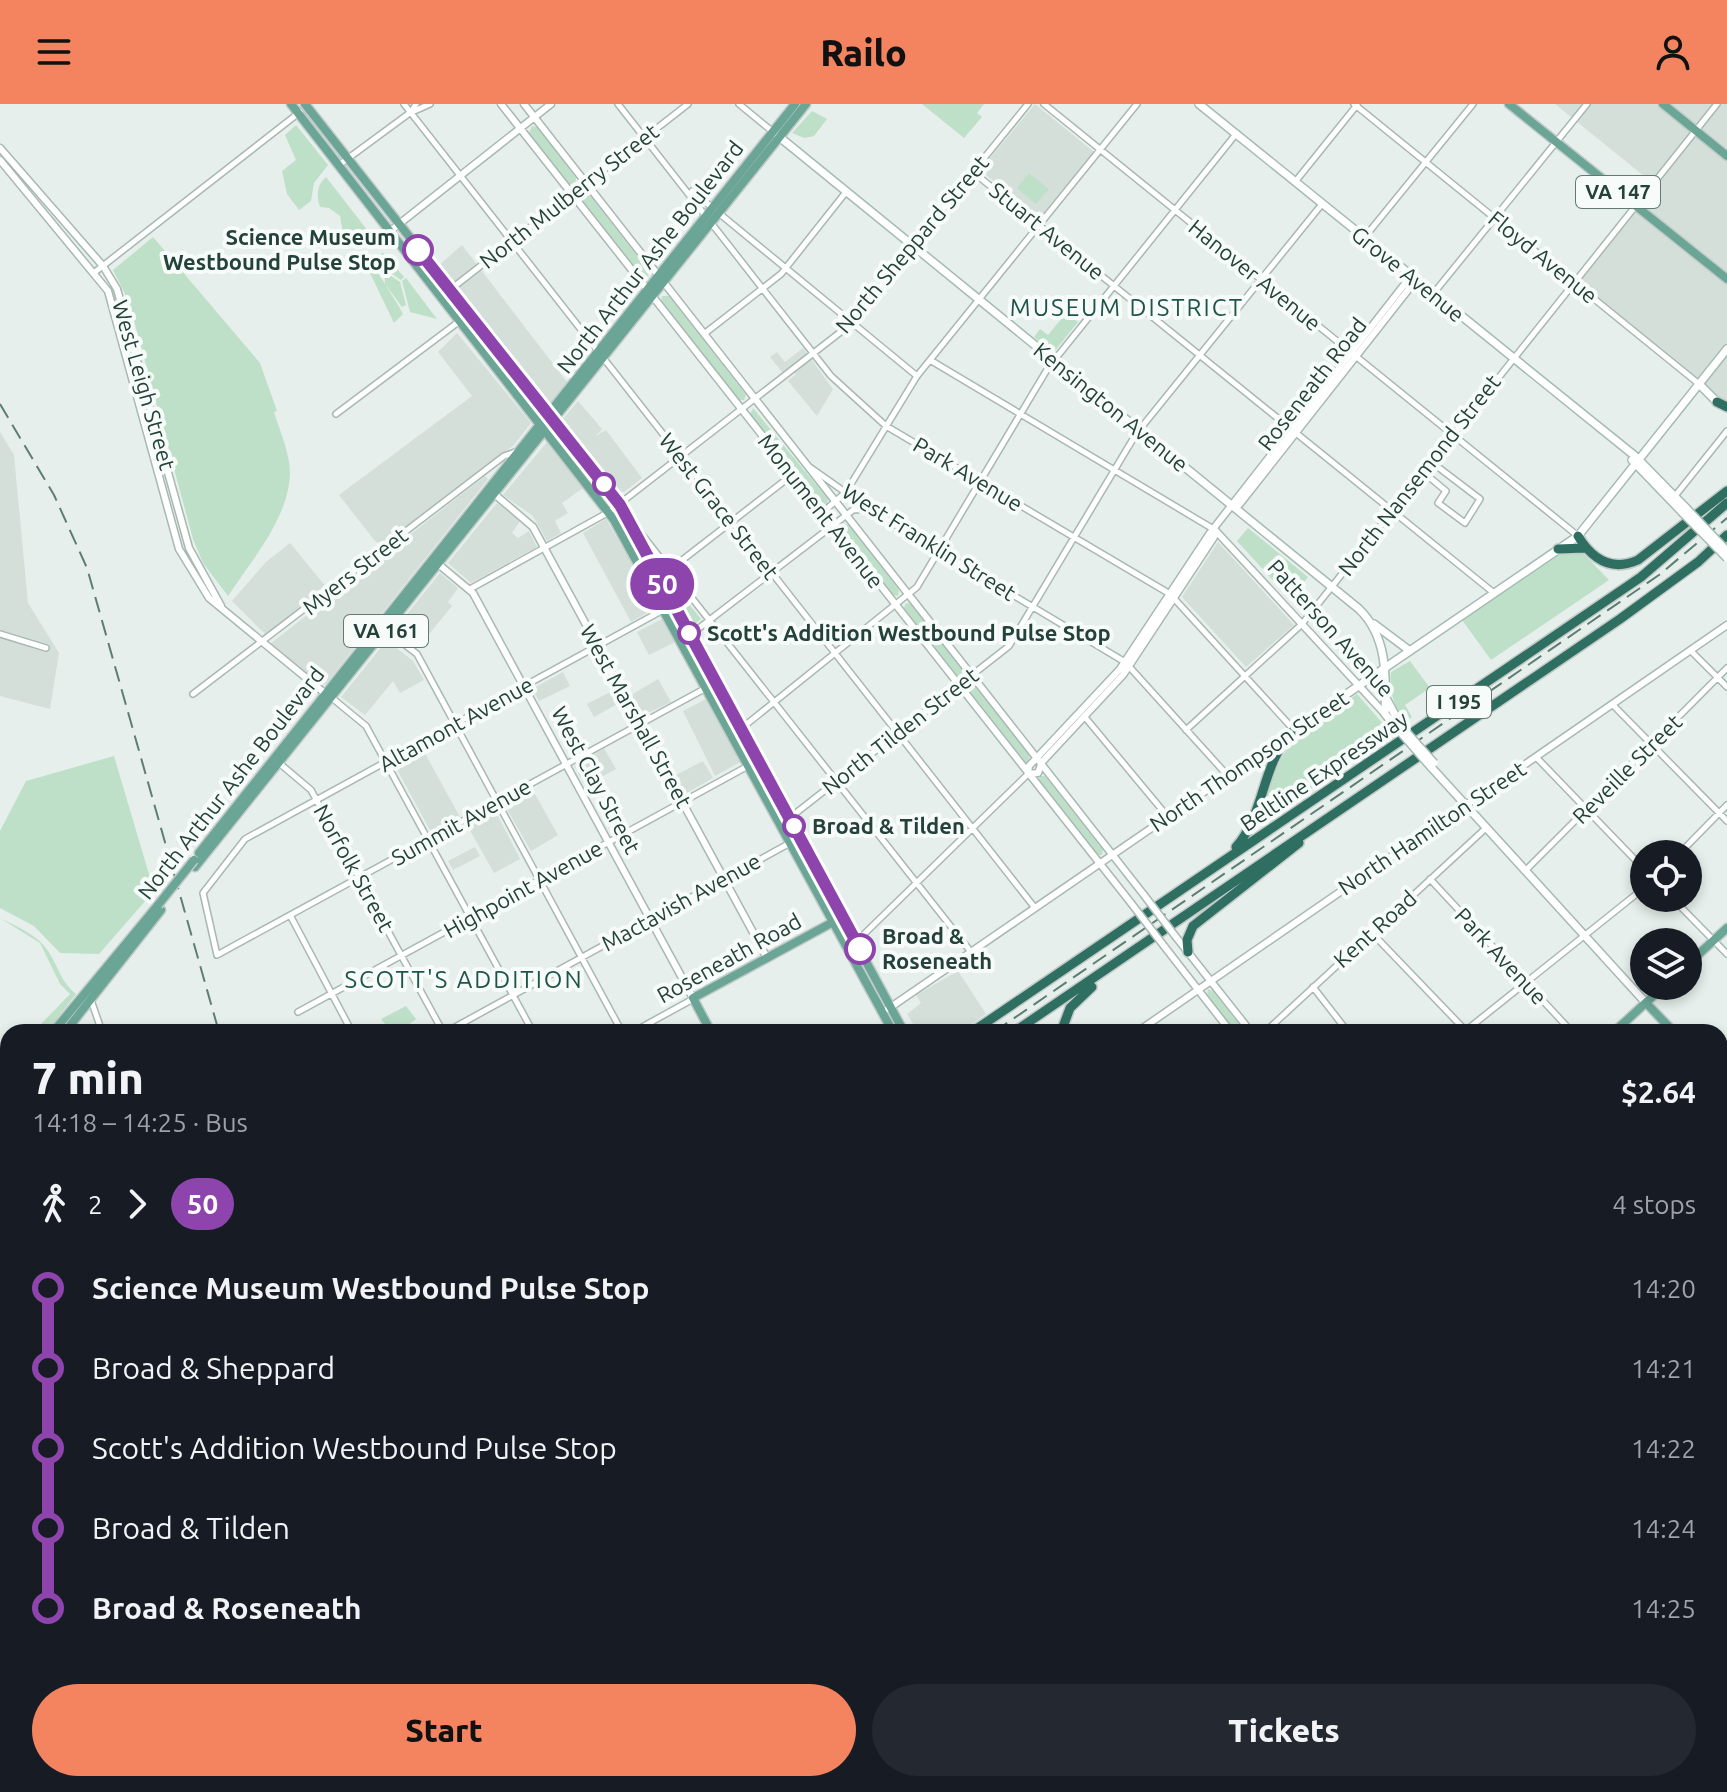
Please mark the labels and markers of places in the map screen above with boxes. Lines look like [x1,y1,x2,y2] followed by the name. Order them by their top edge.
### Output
[163,224,396,274] place label: Science Museum Westbound Pulse Stop
[403,235,433,265] marker: Science Museum Westbound Pulse Stop
[593,473,615,495] unlabelled marker
[707,620,1111,645] place label: Scott's Addition Westbound Pulse Stop
[678,622,700,644] marker: Scott's Addition Westbound Pulse Stop
[812,813,965,838] place label: Broad & Tilden
[783,815,805,837] marker: Broad & Tilden
[882,923,992,973] place label: Broad & Roseneath
[845,934,875,964] marker: Broad & Roseneath

